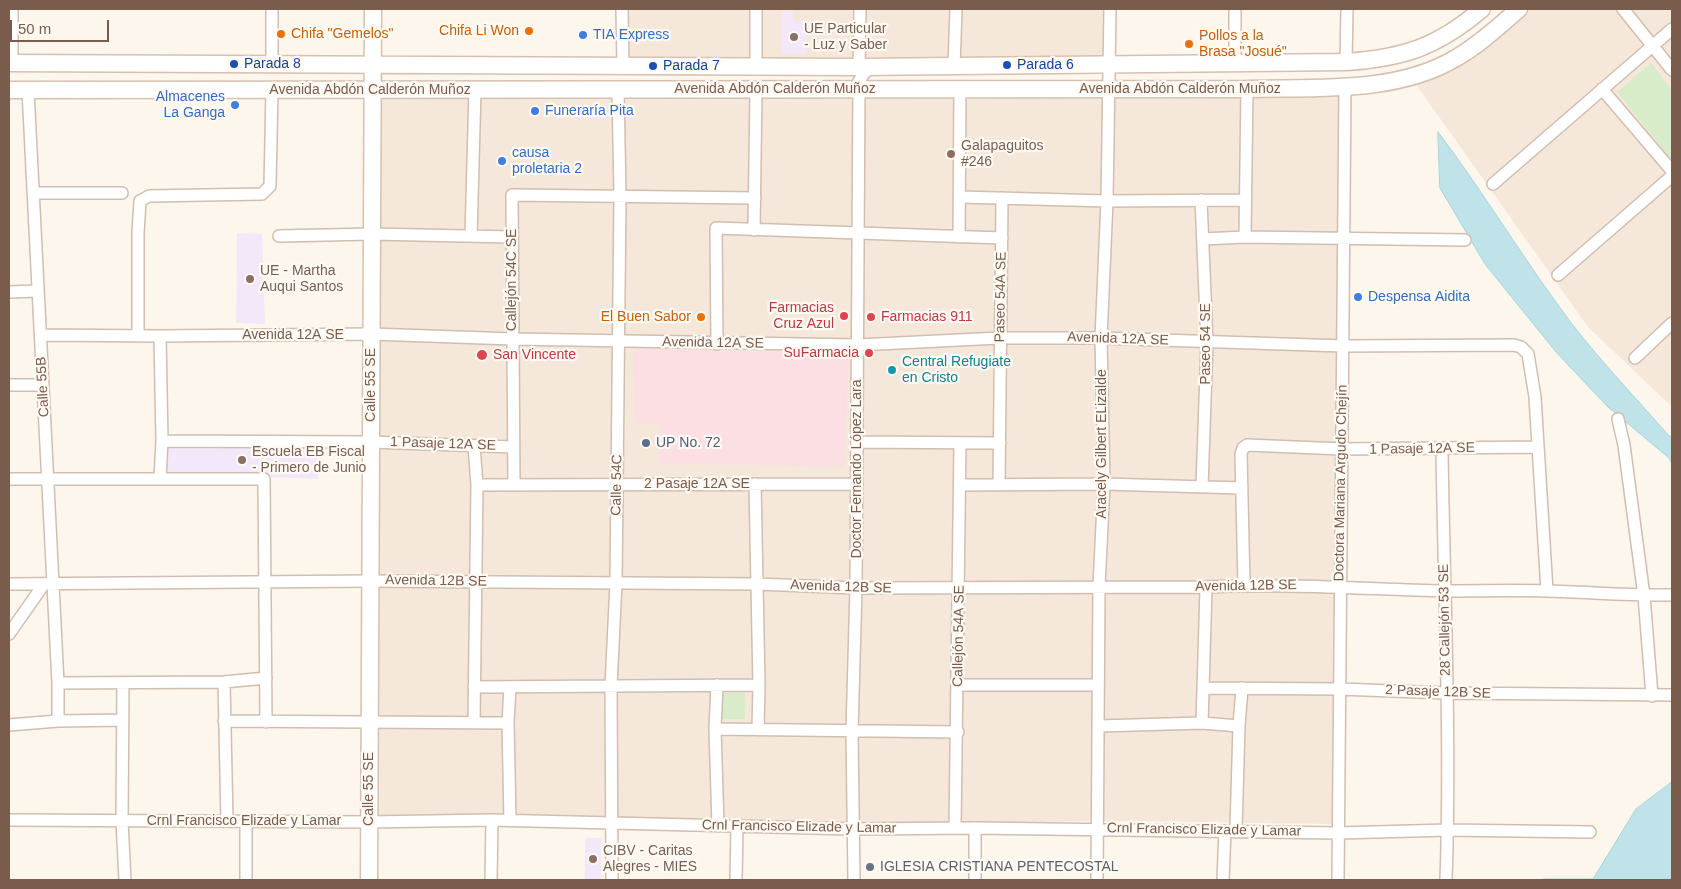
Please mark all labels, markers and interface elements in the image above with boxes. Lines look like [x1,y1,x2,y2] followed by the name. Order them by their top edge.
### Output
[12,10,111,42] scale bar
[18,20,51,37] text: 50 m
[804,21,887,54] place label: UE Particular - Luz y Saber
[439,23,519,39] place label: Chifa Li Won
[523,25,535,37] marker: Chifa Li Won
[291,26,394,42] place label: Chifa "Gemelos"
[593,27,669,43] place label: TIA Express
[275,28,287,40] marker: Chifa "Gemelos"
[1199,28,1287,60] place label: Pollos a la Brasa "Josué"
[577,29,589,41] marker: TIA Express
[788,31,800,43] marker: UE Particular - Luz y Saber
[1183,38,1195,50] marker: Pollos a la Brasa "Josué"
[244,56,301,72] place label: Parada 8
[1017,57,1074,73] place label: Parada 6
[228,58,240,70] marker: Parada 8
[663,58,720,74] place label: Parada 7
[1001,59,1013,71] marker: Parada 6
[647,60,659,72] marker: Parada 7
[674,81,876,97] street label: Avenida Abdón Calderón Muñoz
[1079,81,1281,97] street label: Avenida Abdón Calderón Muñoz
[269,82,471,98] street label: Avenida Abdón Calderón Muñoz
[156,89,225,121] place label: Almacenes La Ganga
[229,99,241,111] marker: Almacenes La Ganga
[545,103,634,119] place label: Funeraría Pita
[529,105,541,117] marker: Funeraría Pita
[961,138,1044,170] place label: Galapaguitos #246
[512,145,582,178] place label: causa proletaria 2
[945,148,957,160] marker: Galapaguitos #246
[496,155,508,167] marker: causa proletaria 2
[504,229,520,331] street label: Callejón 54C SE
[992,251,1010,343] street label: Paseo 54A SE
[260,263,343,296] place label: UE - Martha Auqui Santos
[244,273,256,285] marker: UE - Martha Auqui Santos
[1368,289,1470,305] place label: Despensa Aidita
[1352,291,1364,303] marker: Despensa Aidita
[769,300,834,332] place label: Farmacias Cruz Azul
[1198,303,1214,385] street label: Paseo 54 SE
[601,309,691,325] place label: El Buen Sabor
[881,309,973,325] place label: Farmacias 911
[838,310,850,322] marker: Farmacias Cruz Azul
[695,311,707,323] marker: El Buen Sabor
[865,311,877,323] marker: Farmacias 911
[242,327,344,343] street label: Avenida 12A SE
[1067,329,1169,349] street label: Avenida 12A SE
[662,334,764,352] street label: Avenida 12A SE
[784,345,859,361] place label: SuFarmacia
[493,347,576,363] place label: San Vincente
[863,347,875,359] marker: SuFarmacia
[363,348,379,422] street label: Calle 55 SE
[475,348,489,362] marker: San Vincente
[902,354,1011,387] place label: Central Refugiate en Cristo
[33,356,53,418] street label: Calle 55B
[886,364,898,376] marker: Central Refugiate en Cristo
[1094,369,1110,519] street label: Aracely Gilbert ELizalde
[849,380,865,558] street label: Doctor Fernando López Lara
[1331,384,1351,582] street label: Doctora Mariana Argudo Chejín
[390,434,496,454] street label: 1 Pasaje 12A SE
[656,435,721,451] place label: UP No. 72
[640,437,652,449] marker: UP No. 72
[1369,440,1475,458] street label: 1 Pasaje 12A SE
[252,444,366,477] place label: Escuela EB Fiscal - Primero de Junio
[236,454,248,466] marker: Escuela EB Fiscal - Primero de Junio
[608,454,626,516] street label: Calle 54C
[644,476,750,492] street label: 2 Pasaje 12A SE
[1436,564,1454,676] street label: 28 Callejón 53 SE
[385,572,487,590] street label: Avenida 12B SE
[790,577,892,597] street label: Avenida 12B SE
[1195,577,1297,595] street label: Avenida 12B SE
[950,585,968,687] street label: Callejón 54A SE
[1385,682,1491,702] street label: 2 Pasaje 12B SE
[361,752,377,826] street label: Calle 55 SE
[147,813,341,829] street label: Crnl Francisco Elizade y Lamar
[702,817,896,837] street label: Crnl Francisco Elizade y Lamar
[1107,820,1301,840] street label: Crnl Francisco Elizade y Lamar
[603,843,697,876] place label: CIBV - Caritas Alegres - MIES
[587,853,599,865] marker: CIBV - Caritas Alegres - MIES
[880,859,1119,875] place label: IGLESIA CRISTIANA PENTECOSTAL
[864,861,876,873] marker: IGLESIA CRISTIANA PENTECOSTAL

